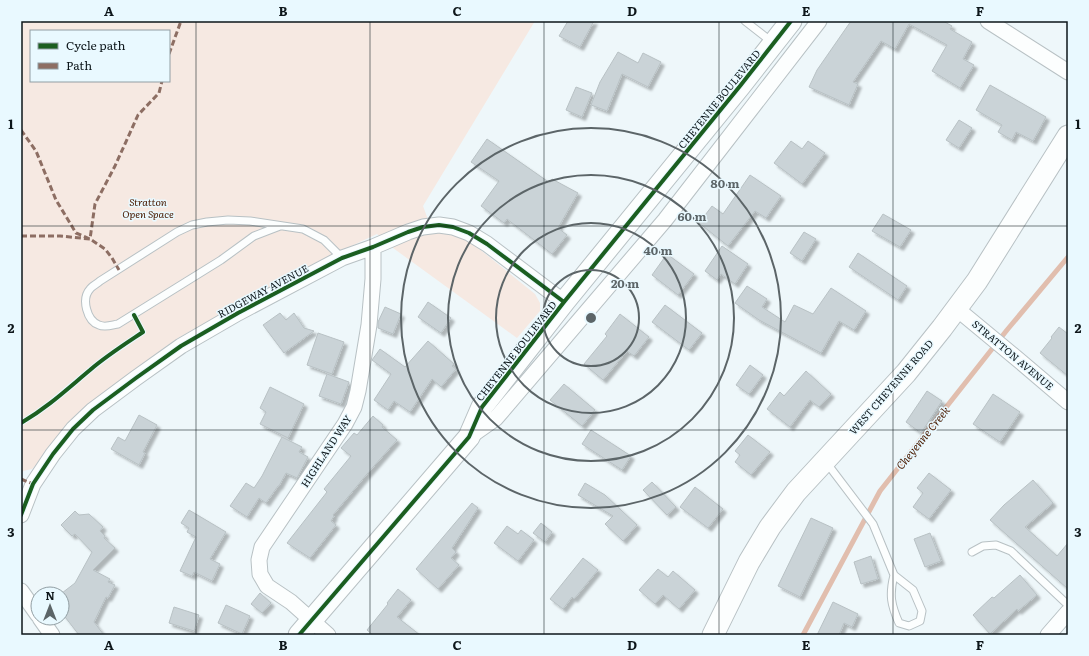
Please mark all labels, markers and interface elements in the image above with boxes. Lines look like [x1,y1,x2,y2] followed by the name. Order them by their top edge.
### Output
[104,1,114,20] text: A
[279,1,288,20] text: B
[452,1,462,20] text: C
[627,1,637,20] text: D
[802,1,811,20] text: E
[976,1,984,20] text: F
[30,30,170,82] legend
[66,36,126,54] text: Cycle path
[674,46,764,151] street label: CHEYENNE BOULEVARD
[66,56,92,74] text: Path
[8,114,14,133] text: 1
[1075,114,1081,133] text: 1
[711,174,739,192] text: 80 m
[122,194,174,221] park label: Stratton Open Space
[678,207,706,225] text: 60 m
[644,241,673,259] text: 40 m
[215,260,311,321] street label: RIDGEWAY AVENUE
[611,274,639,292] text: 20 m
[472,297,560,404] street label: CHEYENNE BOULEVARD
[584,311,598,325] centre of rings
[969,316,1057,393] street label: STRATTON AVENUE
[8,318,15,337] text: 2
[1075,318,1082,337] text: 2
[845,336,936,437] street label: WEST CHEYENNE ROAD
[892,402,953,473] water label: Cheyenne Creek
[297,412,355,490] street label: HIGHLAND WAY
[7,522,15,541] text: 3
[1074,522,1082,541] text: 3
[30,586,70,626] north arrow
[45,587,55,603] text: N
[104,635,114,654] text: A
[279,635,288,654] text: B
[452,635,462,654] text: C
[627,635,637,654] text: D
[802,635,811,654] text: E
[976,635,984,654] text: F

